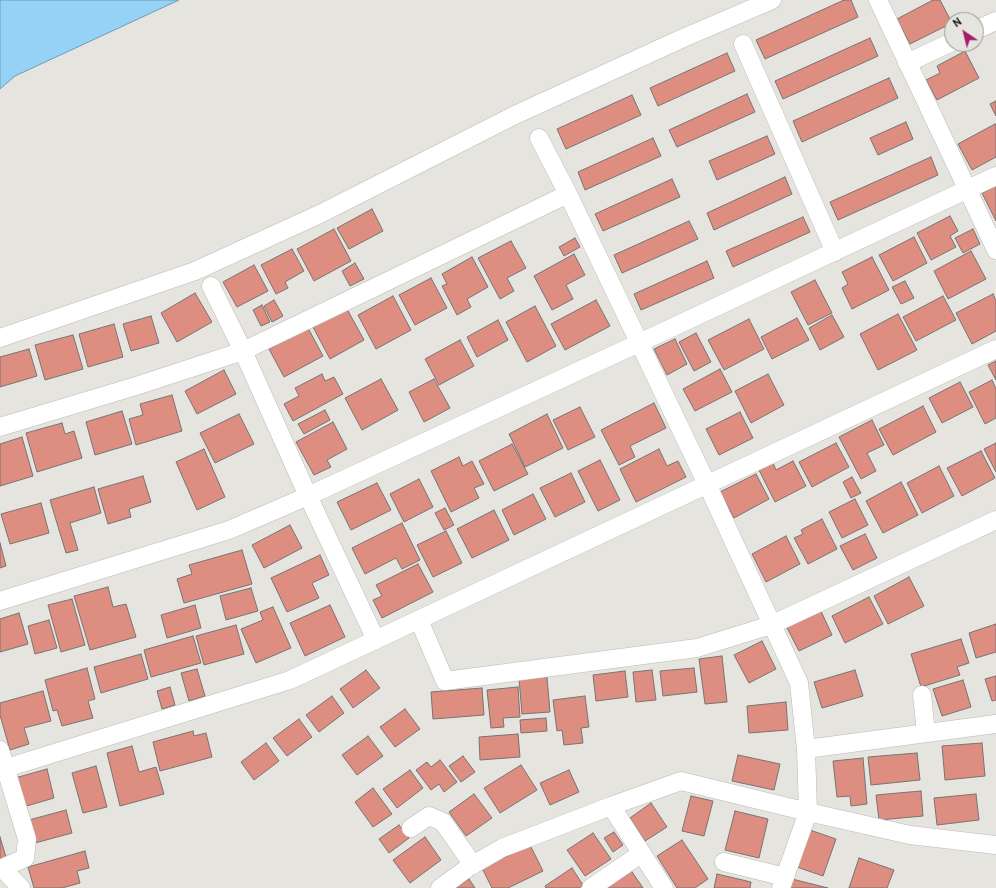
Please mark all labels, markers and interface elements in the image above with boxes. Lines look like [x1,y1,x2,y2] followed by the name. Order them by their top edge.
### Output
[944,12,984,52] north arrow
[950,15,965,31] text: N

